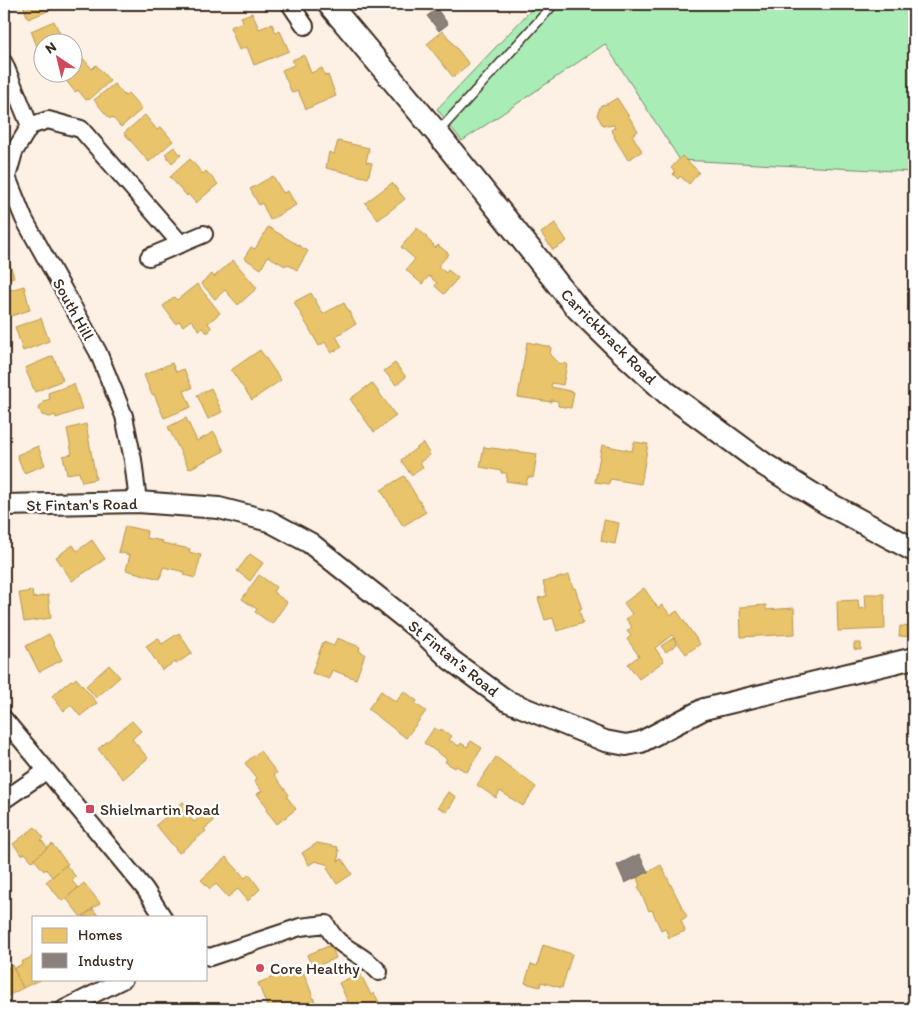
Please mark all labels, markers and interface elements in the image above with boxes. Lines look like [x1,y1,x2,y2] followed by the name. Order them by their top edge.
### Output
[32,32,82,82] north arrow
[42,38,60,57] text: N
[49,275,99,344] street label: South Hill
[557,285,661,388] street label: Carrickbrack Road
[26,494,138,515] street label: St Fintan's Road
[405,616,503,701] street label: St Fintan's Road
[100,800,220,819] place label: Shielmartin Road
[84,803,96,815] marker: Shielmartin Road
[32,916,208,980] legend
[78,926,123,944] text: Homes
[78,952,134,970] text: Industry
[270,959,360,978] place label: Core Healthy
[254,962,266,974] marker: Core Healthy

